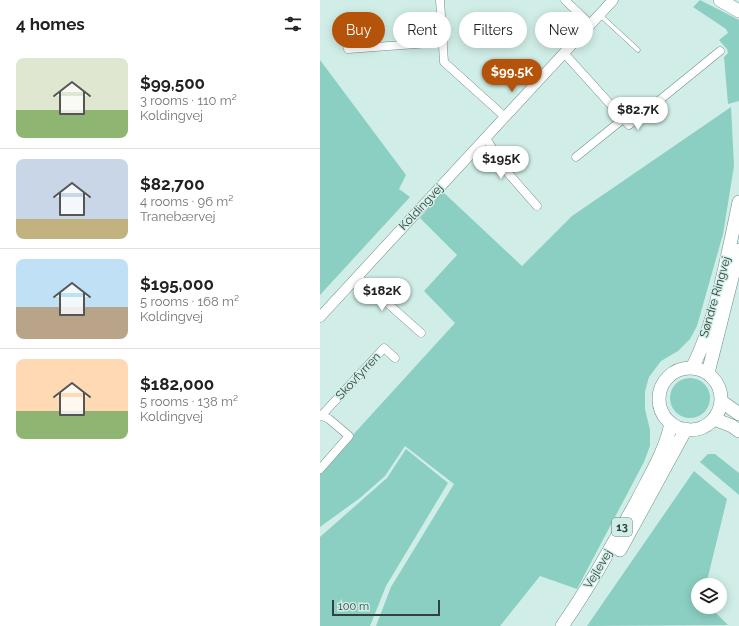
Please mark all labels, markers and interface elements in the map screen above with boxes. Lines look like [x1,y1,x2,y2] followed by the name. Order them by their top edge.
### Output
[332,12,385,48] chip: Buy
[393,12,451,48] chip: Rent
[459,12,527,48] chip: Filters
[535,12,593,48] chip: New
[282,13,304,35] icon: filters
[16,14,85,34] text: 4 homes
[479,59,545,93] pin: $99.5K
[491,64,533,79] text: $99.5K
[140,73,205,93] text: $99,500
[48,74,96,122] icon: home
[140,93,237,108] text: 3 rooms · 110 m²
[605,97,671,131] pin: $82.7K
[617,102,659,117] text: $82.7K
[140,108,203,123] text: Koldingvej
[473,146,529,180] pin: $195K
[482,151,520,166] text: $195K
[140,174,205,194] text: $82,700
[48,175,96,223] icon: home
[396,181,446,233] street label: Koldingvej
[140,194,233,209] text: 4 rooms · 96 m²
[140,209,216,224] text: Tranebærvej
[697,255,733,339] street label: Søndre Ringvej
[140,274,214,294] text: $195,000
[48,275,96,323] icon: home
[354,278,410,312] pin: $182K
[363,283,401,298] text: $182K
[140,294,239,309] text: 5 rooms · 168 m²
[140,309,203,324] text: Koldingvej
[333,350,383,402] street label: Skovfyrren
[140,374,214,394] text: $182,000
[48,375,96,423] icon: home
[140,394,238,409] text: 5 rooms · 138 m²
[140,409,203,424] text: Koldingvej
[612,518,632,536] road number: 13
[581,547,615,591] street label: Vejlevej
[691,578,727,614] map controls
[691,578,727,614] button: layers
[332,598,440,617] scale bar
[338,600,369,613] text: 100 m

